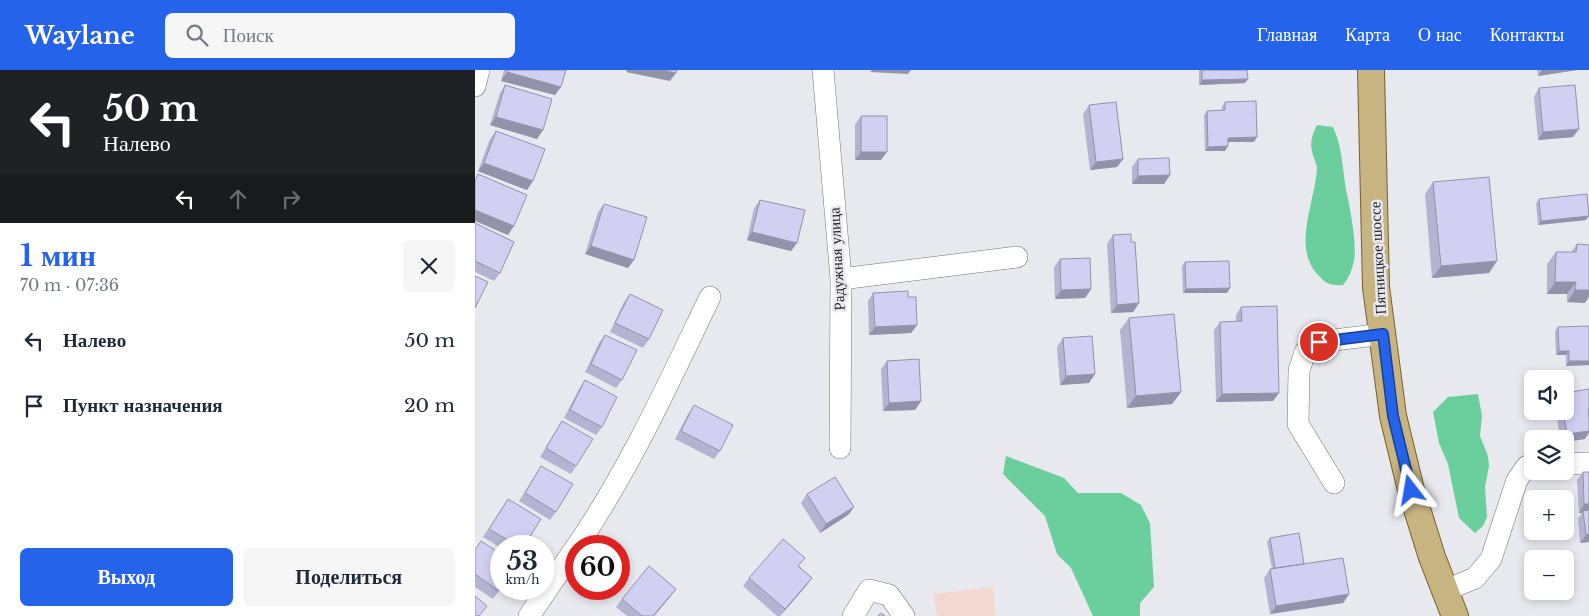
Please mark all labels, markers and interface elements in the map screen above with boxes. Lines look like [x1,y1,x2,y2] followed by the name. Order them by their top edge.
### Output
[165,13,515,58] search box
[25,21,135,50] text: Waylane
[183,21,211,49] icon: search
[223,24,274,47] text: Поиск
[1257,24,1317,46] text: Главная
[1345,24,1390,46] text: Карта
[1418,24,1462,46] text: О нас
[1490,24,1564,46] text: Контакты
[103,87,198,130] text: 50 m
[20,90,85,155] icon: left
[103,130,171,157] text: Налево
[171,185,199,213] icon: left
[224,185,252,213] icon: ahead
[277,185,305,213] icon: right
[1365,201,1390,315] street label: Пятницкое шоссе
[824,207,849,311] street label: Радужная улица
[20,237,96,274] text: 1 мин
[403,240,455,292] button: close
[20,275,119,295] text: 70 m · 07:36
[1298,321,1340,363] pin
[20,327,48,355] icon: left
[1305,328,1333,356] icon: arrive
[63,329,126,352] text: Налево
[405,329,455,352] text: 50 m
[1524,370,1574,600] map controls
[1524,370,1574,420] button: sound
[20,392,48,420] icon: arrive
[63,394,223,417] text: Пункт назначения
[404,394,455,417] text: 20 m
[1524,430,1574,480] button: layers
[1384,463,1436,515] position arrow
[1524,490,1574,540] button: +
[565,535,630,600] speed limit sign: 60
[507,546,538,577] text: 53
[20,548,233,606] button: Выход
[243,548,455,606] button: Поделиться
[1524,550,1574,600] button: −
[505,572,540,587] text: km/h

